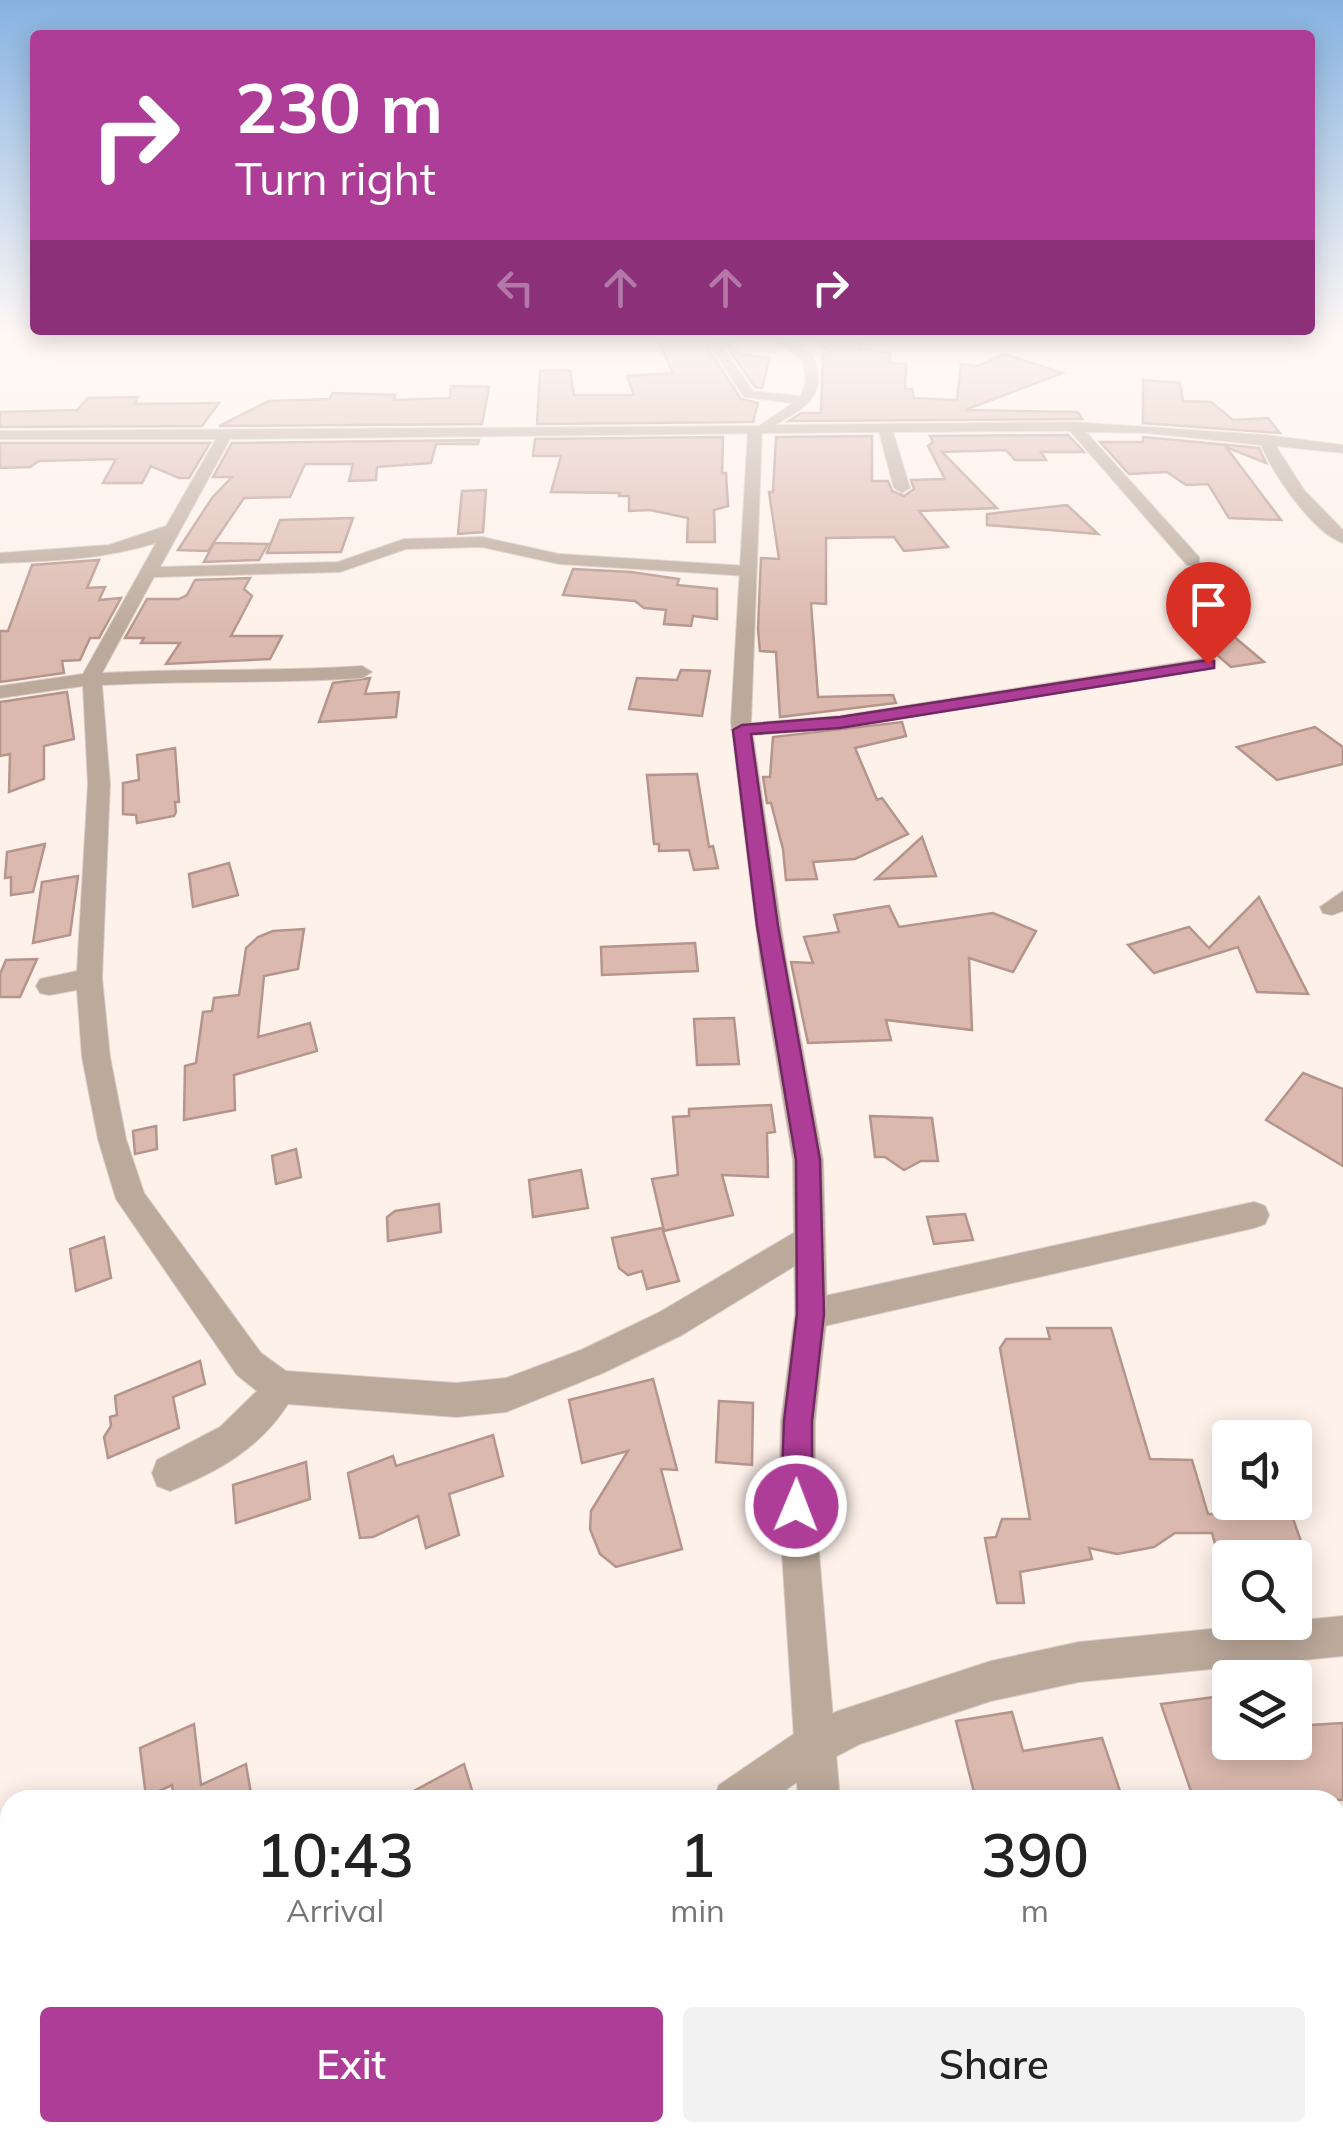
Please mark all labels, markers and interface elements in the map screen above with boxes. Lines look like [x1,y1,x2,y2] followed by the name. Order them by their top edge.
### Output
[235,63,443,151] text: 230 m
[70,70,200,200] icon: right
[235,150,436,206] text: Turn right
[488,260,543,315] icon: left
[593,260,648,315] icon: ahead
[698,260,753,315] icon: ahead
[803,260,858,315] icon: right
[1166,562,1251,665] pin
[1181,577,1236,632] icon: arrive
[1212,1420,1312,1760] map controls
[1212,1420,1312,1520] button: sound
[744,1454,848,1558] position arrow
[1212,1540,1312,1640] button: search
[1212,1660,1312,1760] button: layers
[256,1817,414,1892] text: 10:43
[680,1817,716,1892] text: 1
[981,1817,1089,1892] text: 390
[286,1890,384,1930] text: Arrival
[670,1890,725,1930] text: min
[1021,1890,1049,1930] text: m
[40,2007,663,2122] button: Exit
[683,2007,1305,2122] button: Share

